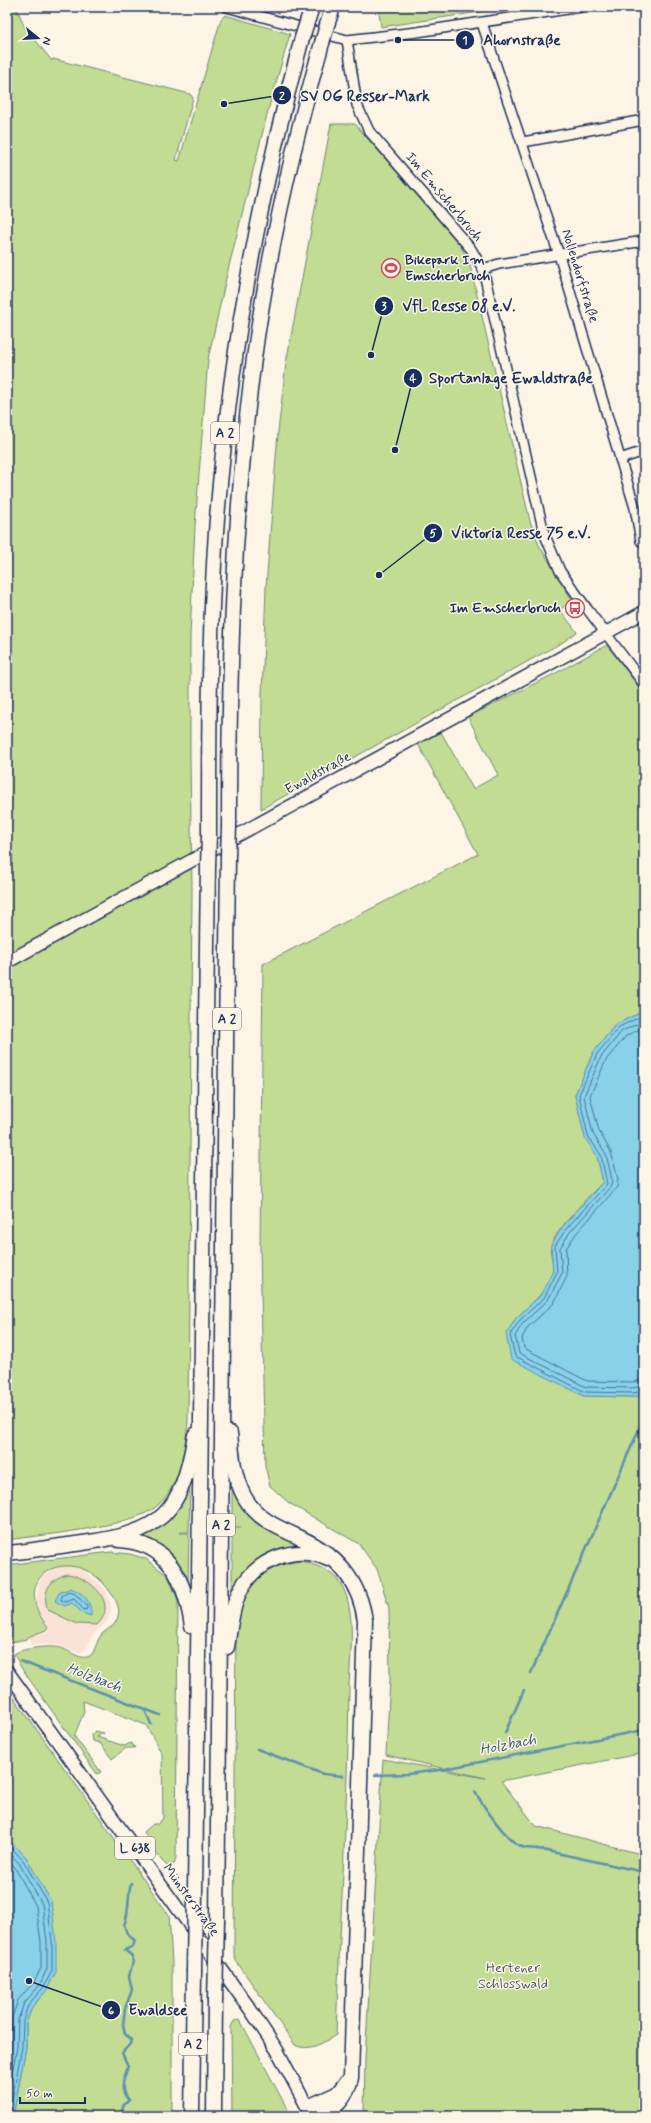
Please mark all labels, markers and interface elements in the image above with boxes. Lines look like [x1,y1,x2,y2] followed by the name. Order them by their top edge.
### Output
[18,18,58,58] north arrow
[455,27,569,54] callout: Ahornstraße
[483,31,561,51] text: Ahornstraße
[462,33,468,49] text: 1
[39,35,54,46] text: N
[272,82,437,109] callout: SV OG Resser-Mark
[300,87,430,107] text: SV OG Resser-Mark
[279,89,285,105] text: 2
[401,149,487,246] street label: Im Emscherbruch
[557,227,603,325] street label: Nollendorfstraße
[405,251,490,285] place label: Bikepark Im Emscherbruch
[380,257,402,279] sports icon: Bikepark Im Emscherbruch
[374,292,523,319] callout: VfL Resse 08 e.V.
[403,297,515,317] text: VfL Resse 08 e.V.
[381,299,387,315] text: 3
[403,365,600,392] callout: Sportanlage Ewaldstraße
[429,369,594,390] text: Sportanlage Ewaldstraße
[410,371,417,387] text: 4
[211,422,239,444] road number: A 2
[423,519,599,546] callout: Viktoria Resse 75 e.V.
[451,524,591,544] text: Viktoria Resse 75 e.V.
[429,526,437,542] text: 5
[564,597,586,619] bus stop icon: Im Emscherbruch
[450,599,561,617] place label: Im Emscherbruch
[282,747,354,799] street label: Ewaldstraße
[213,1008,241,1030] road number: A 2
[207,1514,235,1536] road number: A 2
[64,1658,124,1698] water label: Holzbach
[478,1730,538,1760] water label: Holzbach
[115,1837,155,1859] road number: L 638
[159,1860,224,1940] street label: Münsterstraße
[478,1959,548,1993] park label: Hertener Schlosswald
[101,1996,196,2023] callout: Ewaldsee
[129,2001,188,2021] text: Ewaldsee
[108,2003,114,2019] text: 6
[179,2033,207,2055] road number: A 2
[20,2079,85,2105] scale bar
[26,2086,53,2102] text: 50 m

